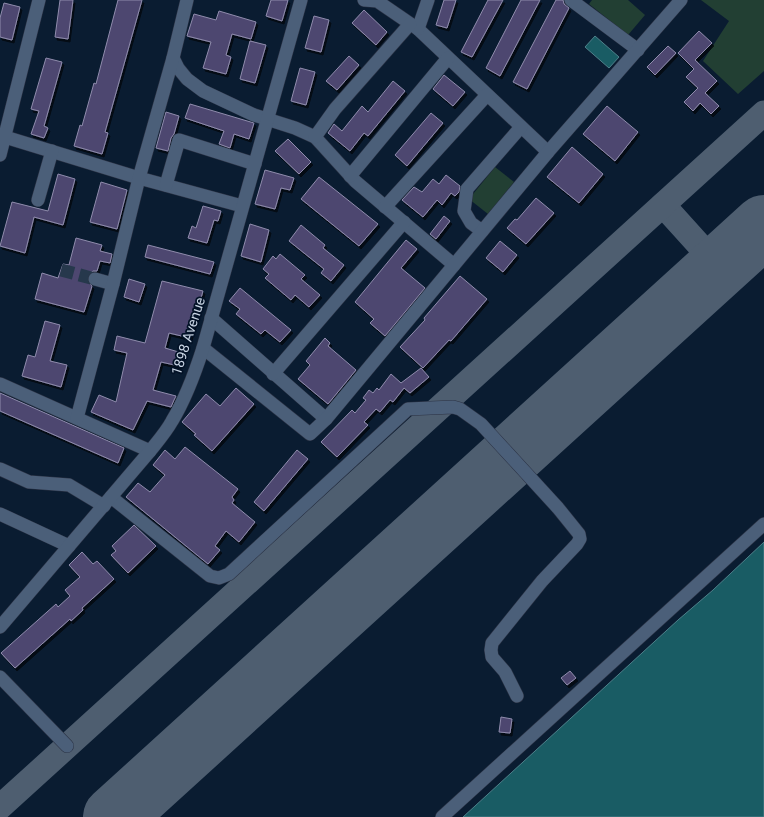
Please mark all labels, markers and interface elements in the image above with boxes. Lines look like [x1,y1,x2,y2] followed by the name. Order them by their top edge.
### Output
[168,295,208,377] street label: 1898 Avenue

